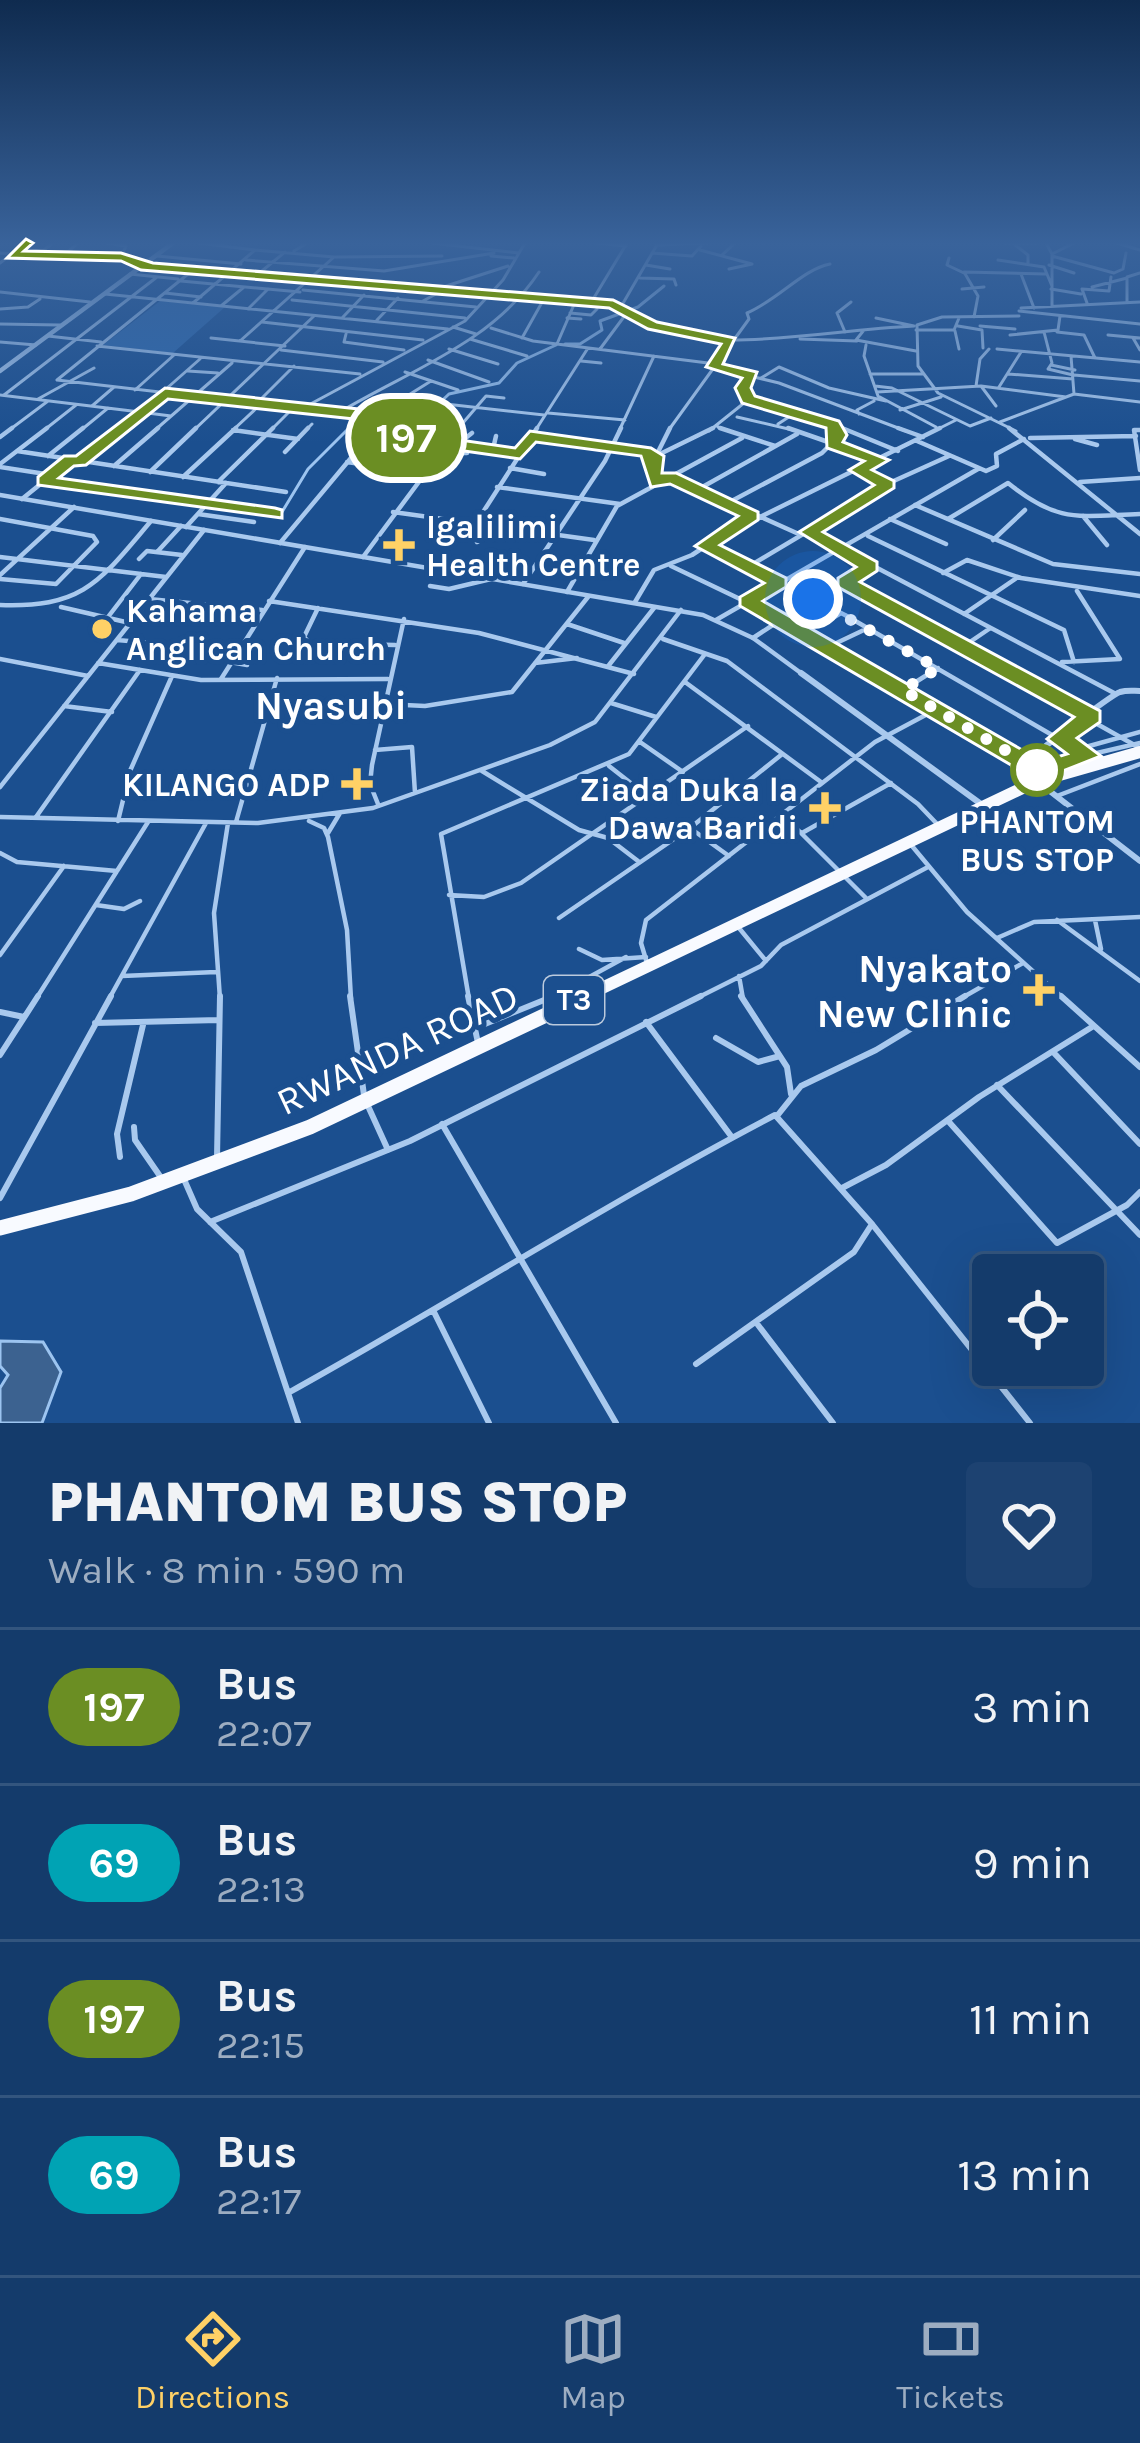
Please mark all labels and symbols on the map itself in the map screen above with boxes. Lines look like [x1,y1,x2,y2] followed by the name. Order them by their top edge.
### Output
[337,399,475,477] line badge: 197
[426,508,640,584] place label: Igalilimi Health Centre
[383,529,415,561] marker: Igalilimi Health Centre
[783,569,843,629] your location
[126,592,386,668] place label: Kahama Anglican Church
[89,616,115,642] marker: Kahama Anglican Church
[255,683,407,729] district label: Nyasubi
[1012,745,1062,795] marker: PHANTOM BUS STOP
[122,766,330,804] place label: KILANGO ADP
[341,768,373,800] marker: KILANGO ADP
[579,771,798,847] place label: Ziada Duka la Dawa Baridi
[809,792,841,824] marker: Ziada Duka la Dawa Baridi
[959,803,1115,879] place label: PHANTOM BUS STOP
[817,946,1012,1037] place label: Nyakato New Clinic
[269,973,526,1125] street label: RWANDA ROAD
[1023,974,1055,1006] marker: Nyakato New Clinic
[544,976,604,1024] road number: T3

